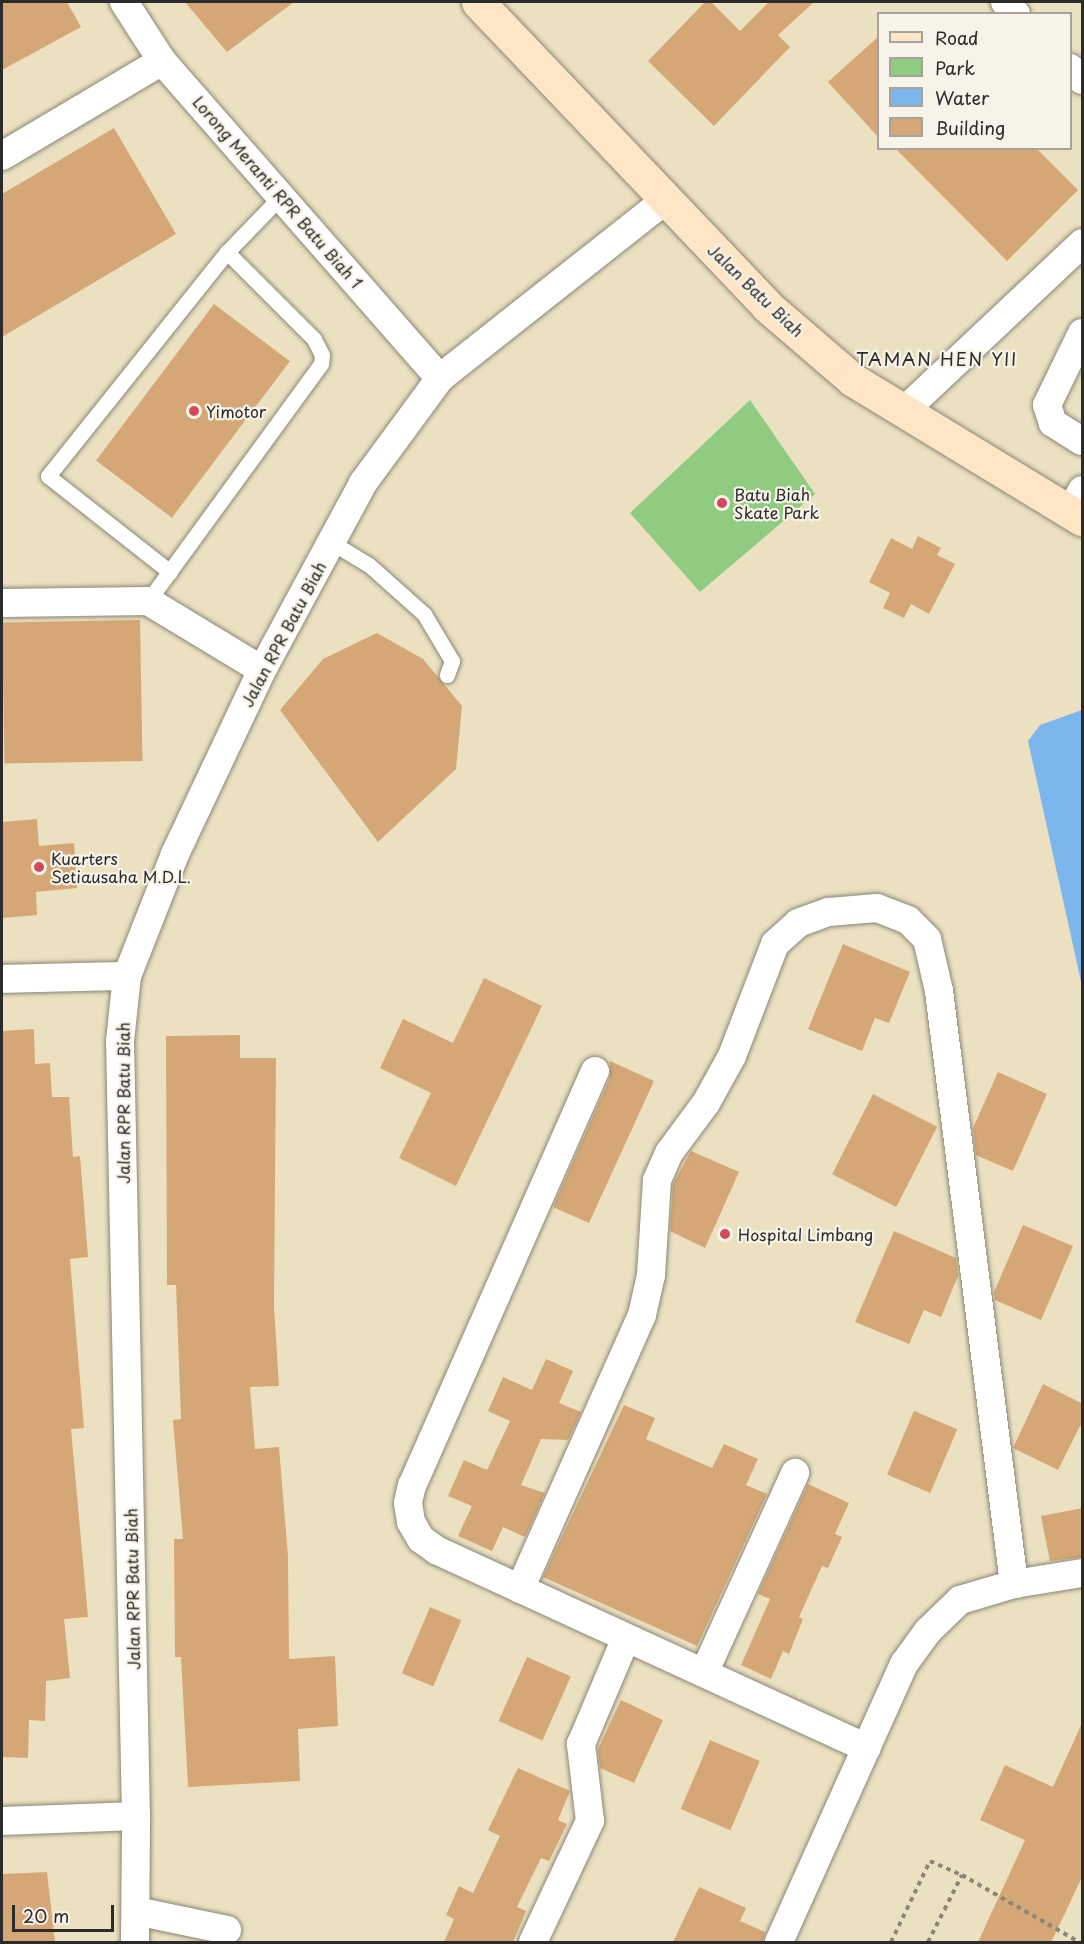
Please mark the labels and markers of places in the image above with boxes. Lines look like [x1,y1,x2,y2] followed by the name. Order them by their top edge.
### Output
[206,401,266,421] place label: Yimotor
[187,404,201,418] marker: Yimotor
[734,484,819,522] place label: Batu Biah Skate Park
[715,496,729,510] marker: Batu Biah Skate Park
[51,848,191,886] place label: Kuarters Setiausaha M.D.L.
[32,860,46,874] marker: Kuarters Setiausaha M.D.L.
[738,1224,873,1244] place label: Hospital Limbang
[716,1225,734,1243] marker: Hospital Limbang

